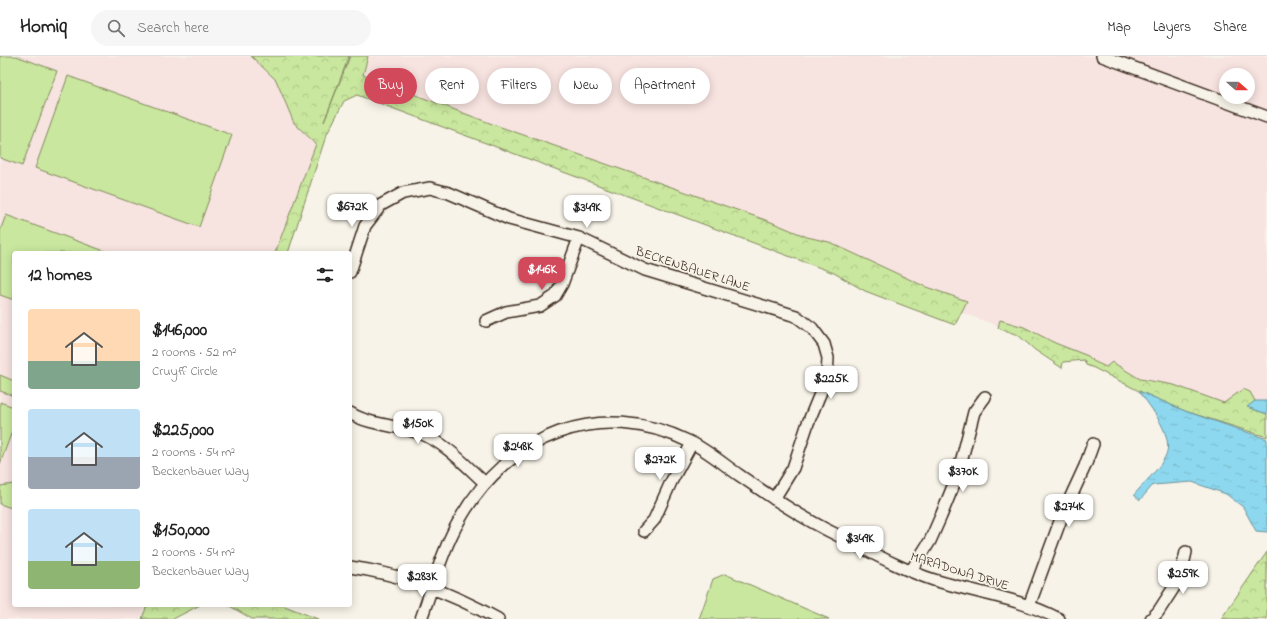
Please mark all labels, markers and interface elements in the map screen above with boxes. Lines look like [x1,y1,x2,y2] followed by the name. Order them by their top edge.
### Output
[91,10,371,46] search box
[20,14,67,41] text: Homiq
[105,17,127,39] icon: search
[137,17,209,39] text: Search here
[1107,17,1131,38] text: Map
[1153,17,1191,38] text: Layers
[1213,17,1247,38] text: Share
[364,68,417,104] chip: Buy
[425,68,479,104] chip: Rent
[487,68,551,104] chip: Filters
[559,68,612,104] chip: New
[620,68,710,104] chip: Apartment
[1219,68,1255,104] north arrow
[1219,68,1255,104] map controls
[324,194,380,228] pin: $672K
[559,195,615,229] pin: $349K
[336,197,368,216] text: $672K
[573,198,601,217] text: $349K
[632,242,752,297] street label: BECKENBAUER LANE
[514,257,570,291] pin: $146K
[527,260,557,279] text: $146K
[28,263,92,288] text: 12 homes
[314,264,336,286] icon: filters
[152,318,207,343] text: $146,000
[60,325,108,373] icon: home
[152,343,236,362] text: 2 rooms · 52 m²
[152,362,218,381] text: Cruyff Circle
[803,366,859,400] pin: $225K
[814,369,848,388] text: $225K
[390,411,446,445] pin: $150K
[402,414,434,433] text: $150K
[152,418,214,443] text: $225,000
[60,425,108,473] icon: home
[490,434,546,468] pin: $248K
[503,437,533,456] text: $248K
[152,443,235,462] text: 2 rooms · 54 m²
[632,447,688,481] pin: $272K
[644,450,676,469] text: $272K
[935,459,991,493] pin: $370K
[152,462,249,481] text: Beckenbauer Way
[948,462,978,481] text: $370K
[1041,494,1097,528] pin: $274K
[1053,497,1085,516] text: $274K
[152,518,210,543] text: $150,000
[60,525,108,573] icon: home
[832,526,888,560] pin: $349K
[846,529,874,548] text: $349K
[152,543,235,562] text: 2 rooms · 54 m²
[908,547,1011,595] street label: MARADONA DRIVE
[1155,561,1211,595] pin: $259K
[152,562,249,581] text: Beckenbauer Way
[394,564,450,598] pin: $283K
[1167,564,1199,583] text: $259K
[407,567,437,586] text: $283K

